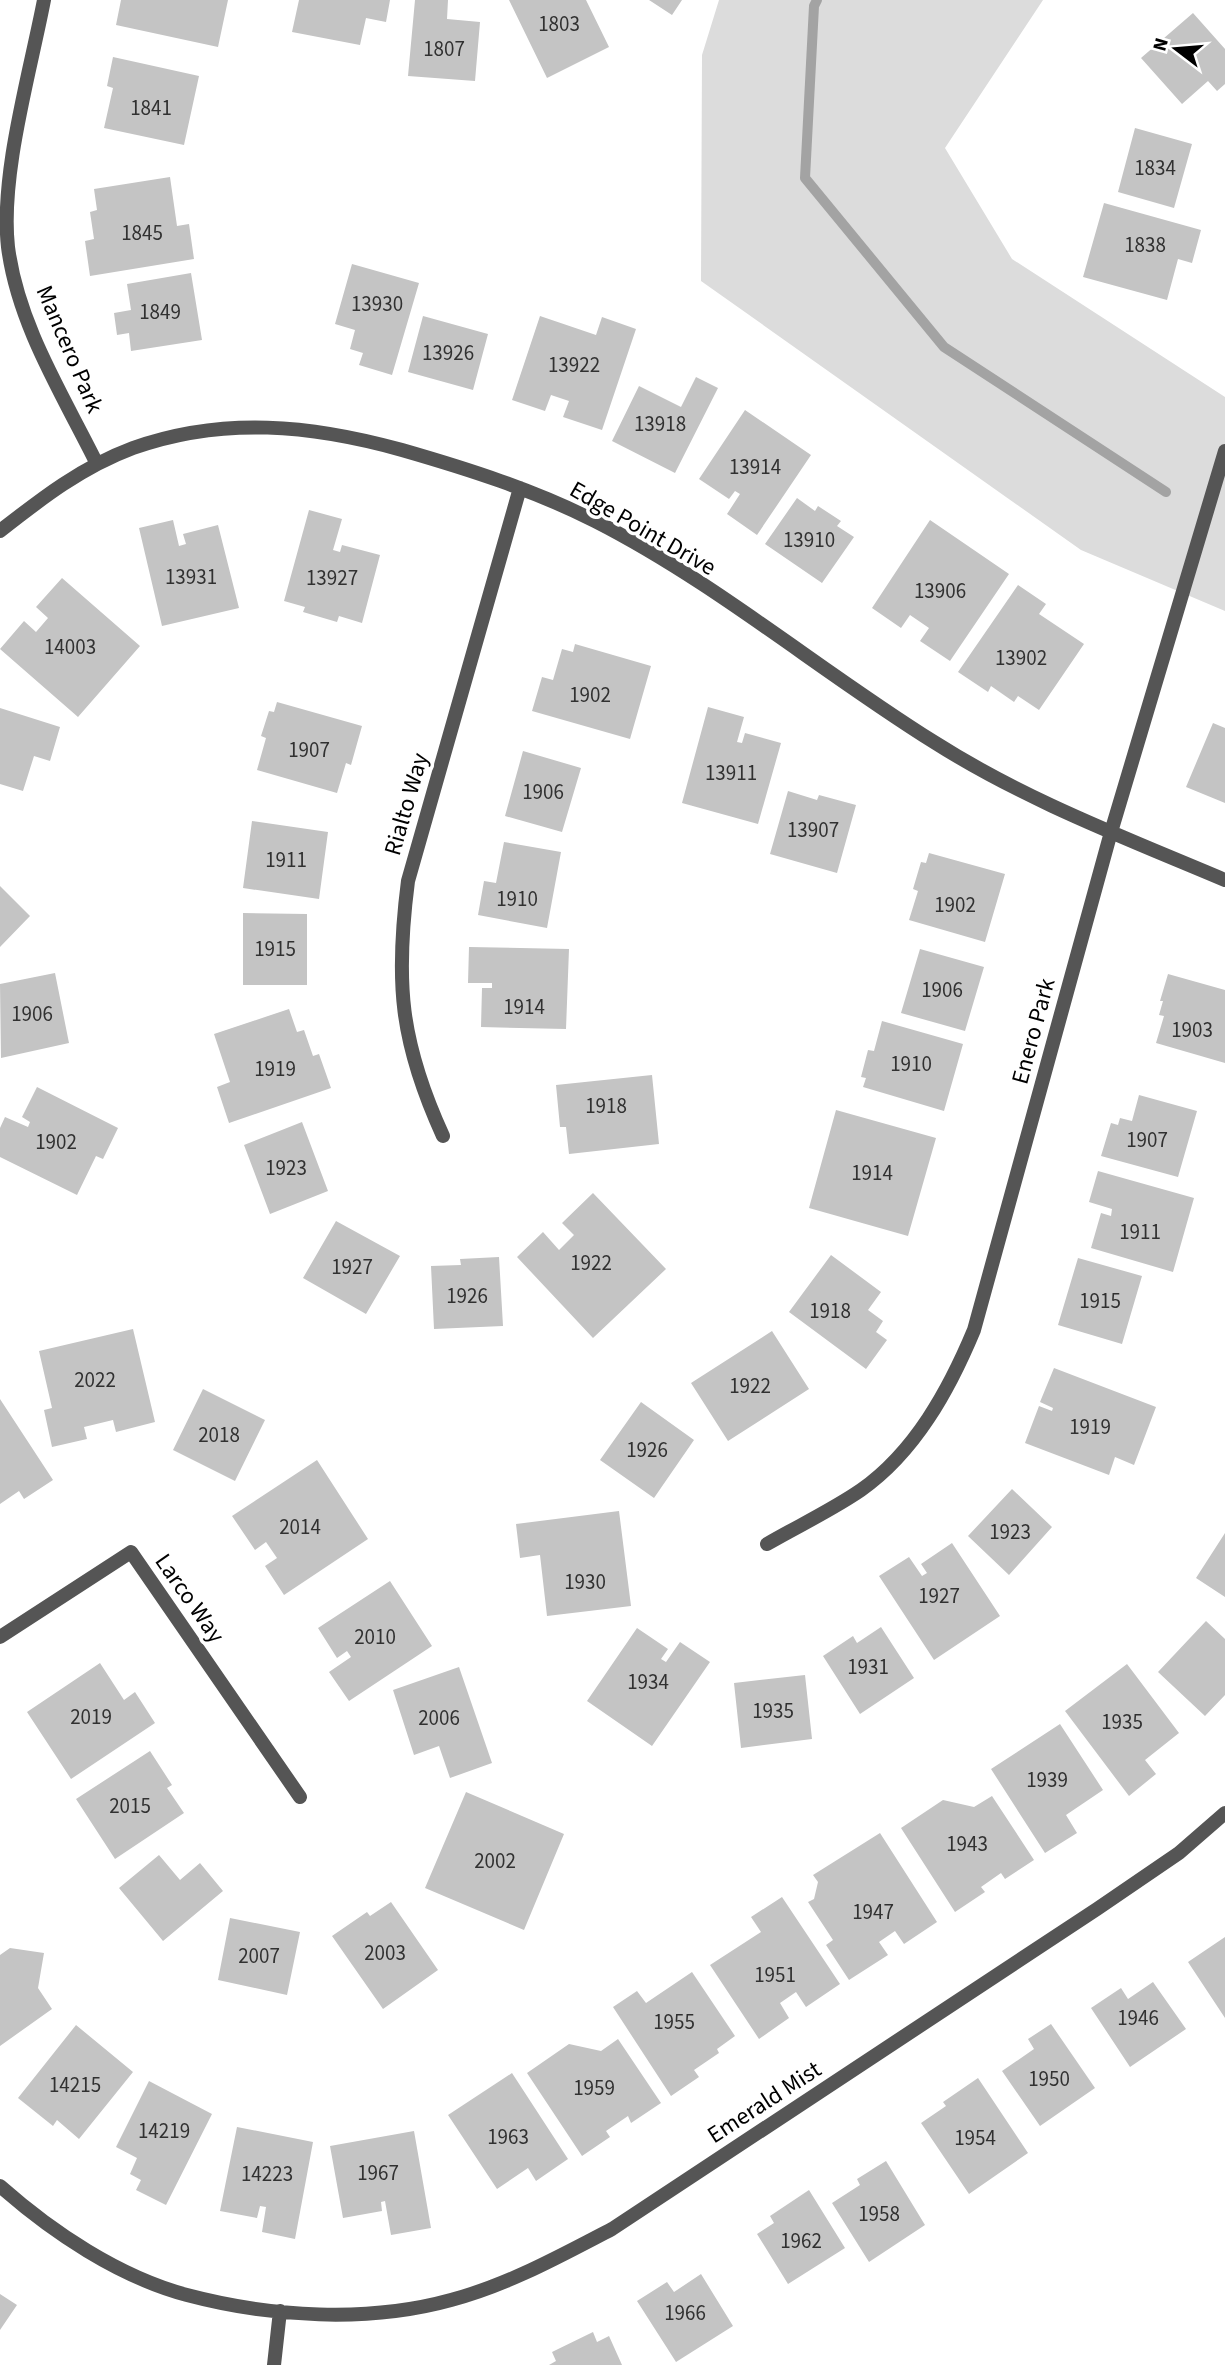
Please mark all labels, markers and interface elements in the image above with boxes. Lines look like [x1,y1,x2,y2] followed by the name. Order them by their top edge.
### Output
[538,9,580,39] house number: 1803
[1141,14,1211,84] north arrow
[423,34,465,64] house number: 1807
[1146,35,1176,55] text: N
[130,93,172,123] house number: 1841
[1134,153,1176,183] house number: 1834
[121,218,163,248] house number: 1845
[1124,230,1166,260] house number: 1838
[27,280,112,419] street label: Mancero Park
[351,289,403,319] house number: 13930
[139,297,181,327] house number: 1849
[422,338,474,368] house number: 13926
[548,350,600,380] house number: 13922
[634,409,686,439] house number: 13918
[729,452,781,482] house number: 13914
[563,472,723,585] street label: Edge Point Drive
[783,525,835,555] house number: 13910
[165,562,217,592] house number: 13931
[306,563,358,593] house number: 13927
[914,576,966,606] house number: 13906
[44,632,96,662] house number: 14003
[995,643,1047,673] house number: 13902
[569,680,611,710] house number: 1902
[288,735,330,765] house number: 1907
[375,749,438,860] street label: Rialto Way
[705,758,757,788] house number: 13911
[522,777,564,807] house number: 1906
[787,815,839,845] house number: 13907
[265,845,307,875] house number: 1911
[496,884,538,914] house number: 1910
[934,890,976,920] house number: 1902
[254,934,296,964] house number: 1915
[1003,974,1064,1088] street label: Enero Park
[921,975,963,1005] house number: 1906
[503,992,545,1022] house number: 1914
[11,999,53,1029] house number: 1906
[1171,1015,1213,1045] house number: 1903
[890,1049,932,1079] house number: 1910
[254,1054,296,1084] house number: 1919
[585,1091,627,1121] house number: 1918
[1126,1125,1168,1155] house number: 1907
[35,1127,77,1157] house number: 1902
[265,1153,307,1183] house number: 1923
[851,1158,893,1188] house number: 1914
[1119,1217,1161,1247] house number: 1911
[570,1248,612,1278] house number: 1922
[331,1252,373,1282] house number: 1927
[446,1281,488,1311] house number: 1926
[1079,1286,1121,1316] house number: 1915
[809,1296,851,1326] house number: 1918
[74,1365,116,1395] house number: 2022
[729,1371,771,1401] house number: 1922
[1069,1412,1111,1442] house number: 1919
[198,1420,240,1450] house number: 2018
[626,1435,668,1465] house number: 1926
[279,1512,321,1542] house number: 2014
[989,1517,1031,1547] house number: 1923
[146,1547,233,1650] street label: Larco Way
[564,1567,606,1597] house number: 1930
[918,1581,960,1611] house number: 1927
[354,1622,396,1652] house number: 2010
[847,1652,889,1682] house number: 1931
[627,1667,669,1697] house number: 1934
[752,1696,794,1726] house number: 1935
[70,1702,112,1732] house number: 2019
[418,1703,460,1733] house number: 2006
[1101,1707,1143,1737] house number: 1935
[1026,1765,1068,1795] house number: 1939
[109,1791,151,1821] house number: 2015
[946,1829,988,1859] house number: 1943
[474,1846,516,1876] house number: 2002
[852,1897,894,1927] house number: 1947
[364,1938,406,1968] house number: 2003
[238,1941,280,1971] house number: 2007
[754,1960,796,1990] house number: 1951
[1117,2003,1159,2033] house number: 1946
[653,2007,695,2037] house number: 1955
[700,2052,828,2152] street label: Emerald Mist
[1028,2064,1070,2094] house number: 1950
[49,2070,101,2100] house number: 14215
[573,2073,615,2103] house number: 1959
[138,2116,190,2146] house number: 14219
[487,2122,529,2152] house number: 1963
[954,2123,996,2153] house number: 1954
[357,2158,399,2188] house number: 1967
[241,2159,293,2189] house number: 14223
[858,2199,900,2229] house number: 1958
[780,2226,822,2256] house number: 1962
[664,2298,706,2328] house number: 1966

